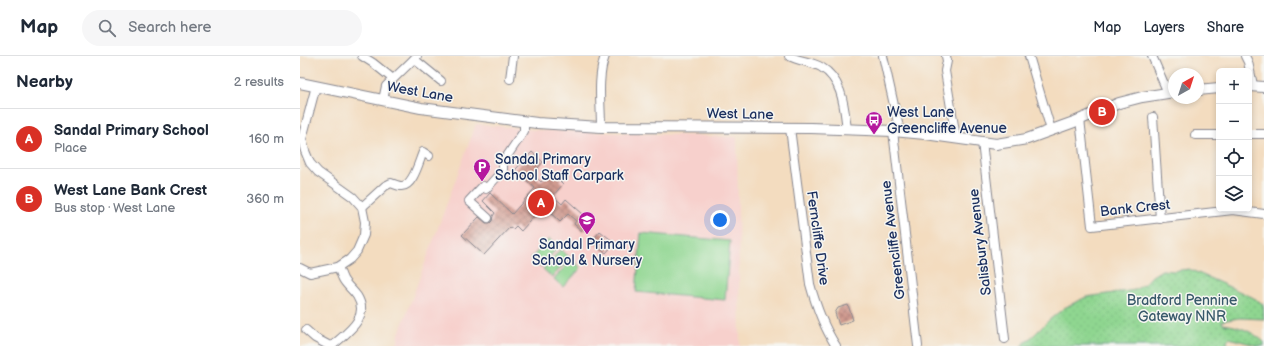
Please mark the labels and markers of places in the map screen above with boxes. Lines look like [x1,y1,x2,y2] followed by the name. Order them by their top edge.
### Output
[1089,97,1115,127] pin: B
[887,104,1007,137] place label: West Lane Greencliffe Avenue
[864,110,884,135] bus stop icon: West Lane Greencliffe Avenue
[495,151,624,184] place label: Sandal Primary School Staff Carpark
[472,157,492,182] parking icon: Sandal Primary School Staff Carpark
[528,188,554,218] pin: A
[577,210,597,235] school or university icon: Sandal Primary School & Nursery
[532,236,643,269] place label: Sandal Primary School & Nursery

